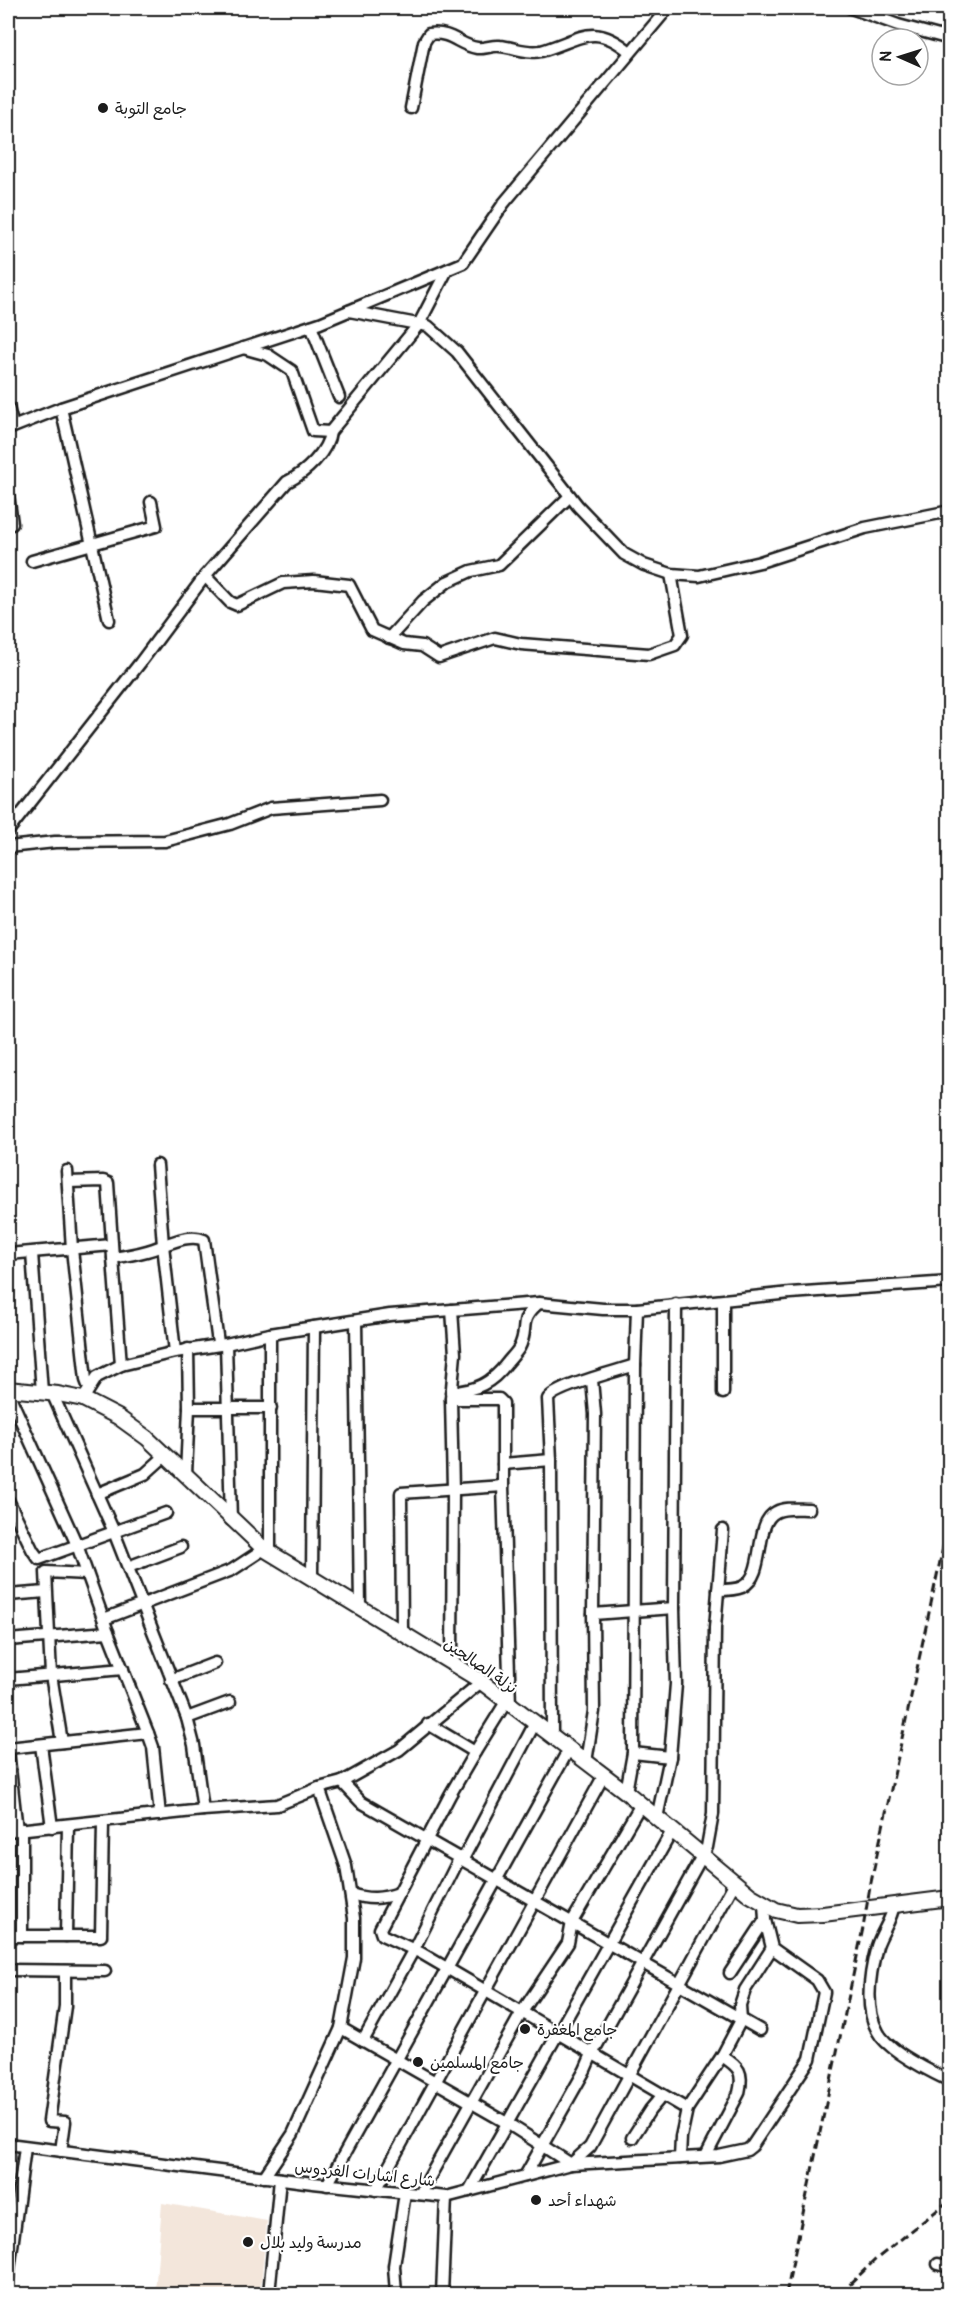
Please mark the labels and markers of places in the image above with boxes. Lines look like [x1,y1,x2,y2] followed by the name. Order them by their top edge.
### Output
[115,99,187,120] place label: جامع التوبة
[96,101,110,115] marker: جامع التوبة
[537,2020,617,2041] place label: جامع المغفرة
[518,2022,532,2036] marker: جامع المغفرة
[430,2053,524,2074] place label: جامع المسلمين
[411,2055,425,2069] marker: جامع المسلمين
[548,2191,617,2211] place label: شهداء أحد
[529,2193,543,2207] marker: شهداء أحد
[260,2233,362,2253] place label: مدرسة وليد بلال
[241,2235,255,2249] marker: مدرسة وليد بلال

